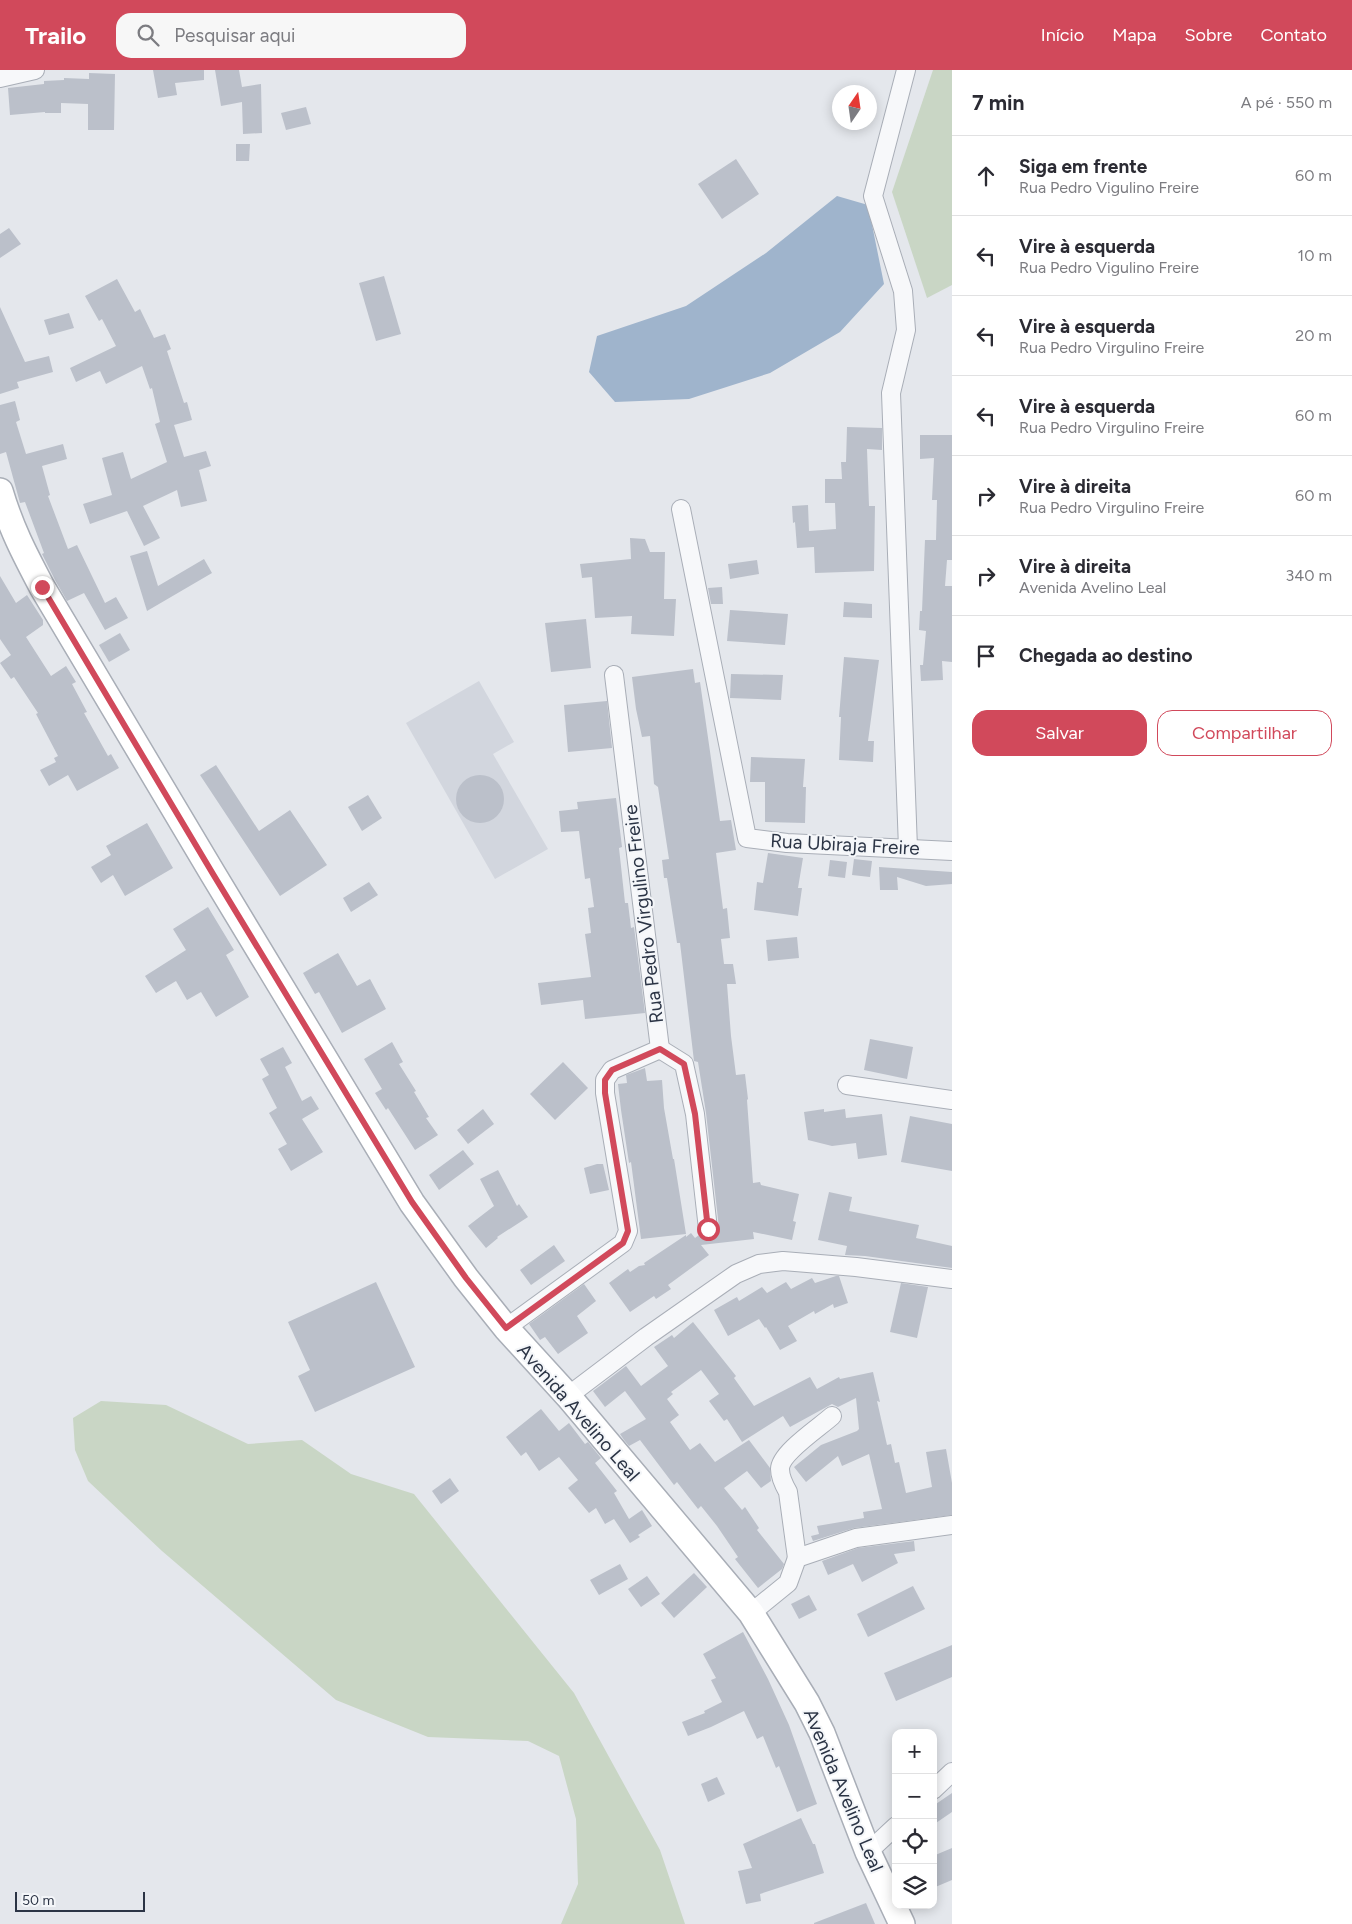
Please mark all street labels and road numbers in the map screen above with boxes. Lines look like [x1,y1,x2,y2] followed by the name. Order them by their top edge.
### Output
[619,803,668,1025] street label: Rua Pedro Virgulino Freire
[770,829,920,860] street label: Rua Ubiraja Freire
[513,1339,645,1486] street label: Avenida Avelino Leal
[799,1705,888,1875] street label: Avenida Avelino Leal

